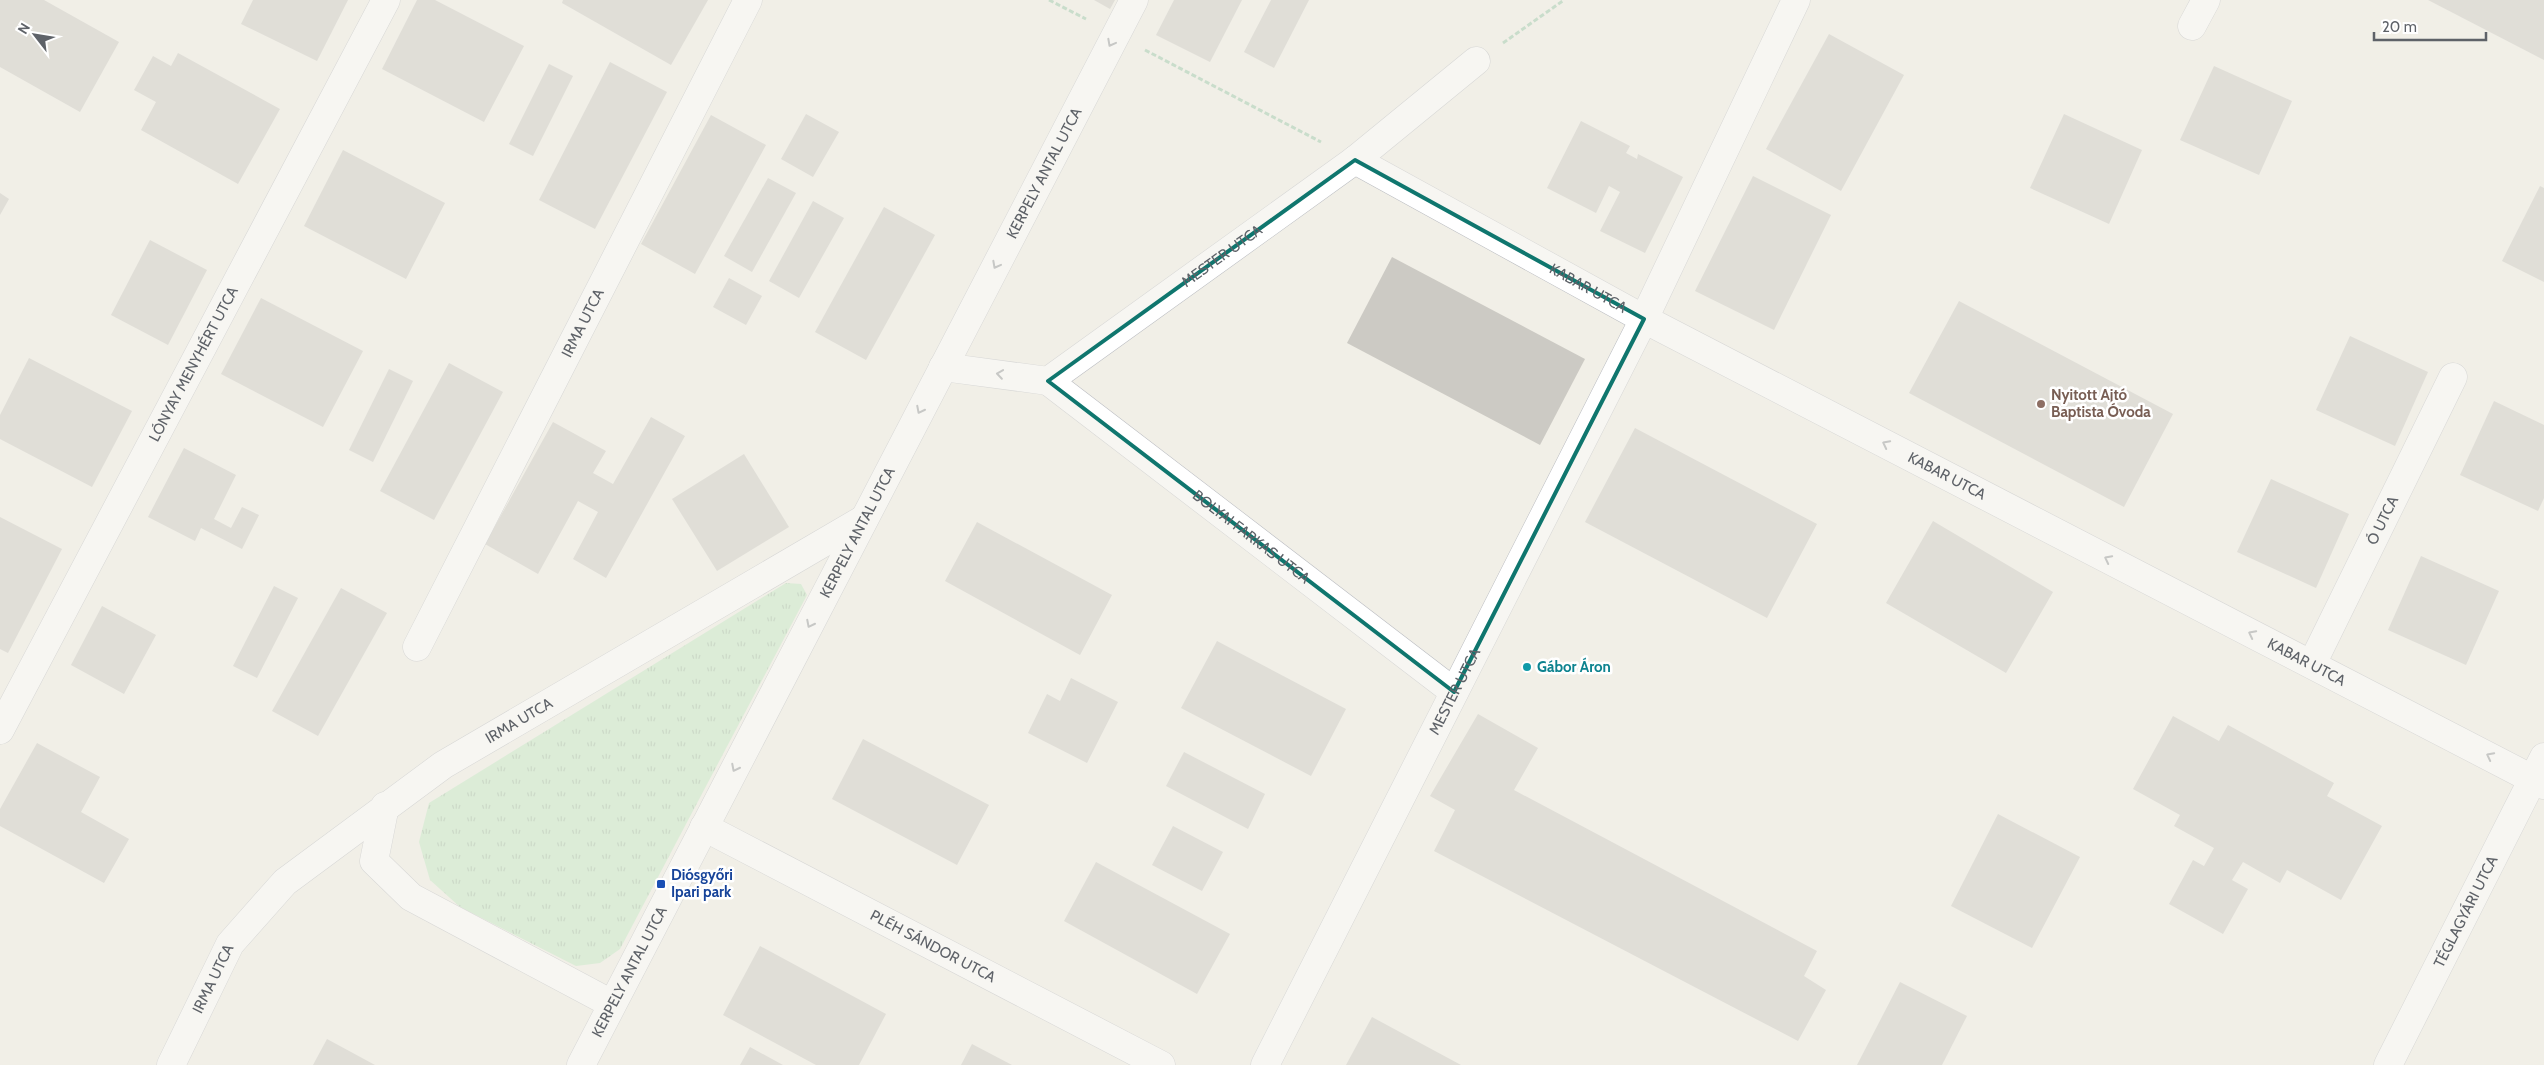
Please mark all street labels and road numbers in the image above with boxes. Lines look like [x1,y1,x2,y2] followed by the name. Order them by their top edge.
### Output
[1003,104,1086,242] street label: KERPELY ANTAL UTCA
[1178,220,1266,291] street label: MESTER UTCA
[1546,260,1630,317] street label: KABAR UTCA
[145,283,242,445] street label: LÓNYAY MENYHÉRT UTCA
[558,285,608,360] street label: IRMA UTCA
[1905,448,1990,504] street label: KABAR UTCA
[816,463,899,601] street label: KERPELY ANTAL UTCA
[1189,486,1314,588] street label: BOLYAI FARKAS UTCA
[2362,492,2402,548] street label: Ó UTCA
[2265,634,2349,690] street label: KABAR UTCA
[1425,644,1485,738] street label: MESTER UTCA
[482,694,556,747] street label: IRMA UTCA
[2430,852,2502,970] street label: TÉGLAGYÁRI UTCA
[588,903,671,1040] street label: KERPELY ANTAL UTCA
[867,906,999,987] street label: PLÉH SÁNDOR UTCA
[189,941,238,1016] street label: IRMA UTCA

